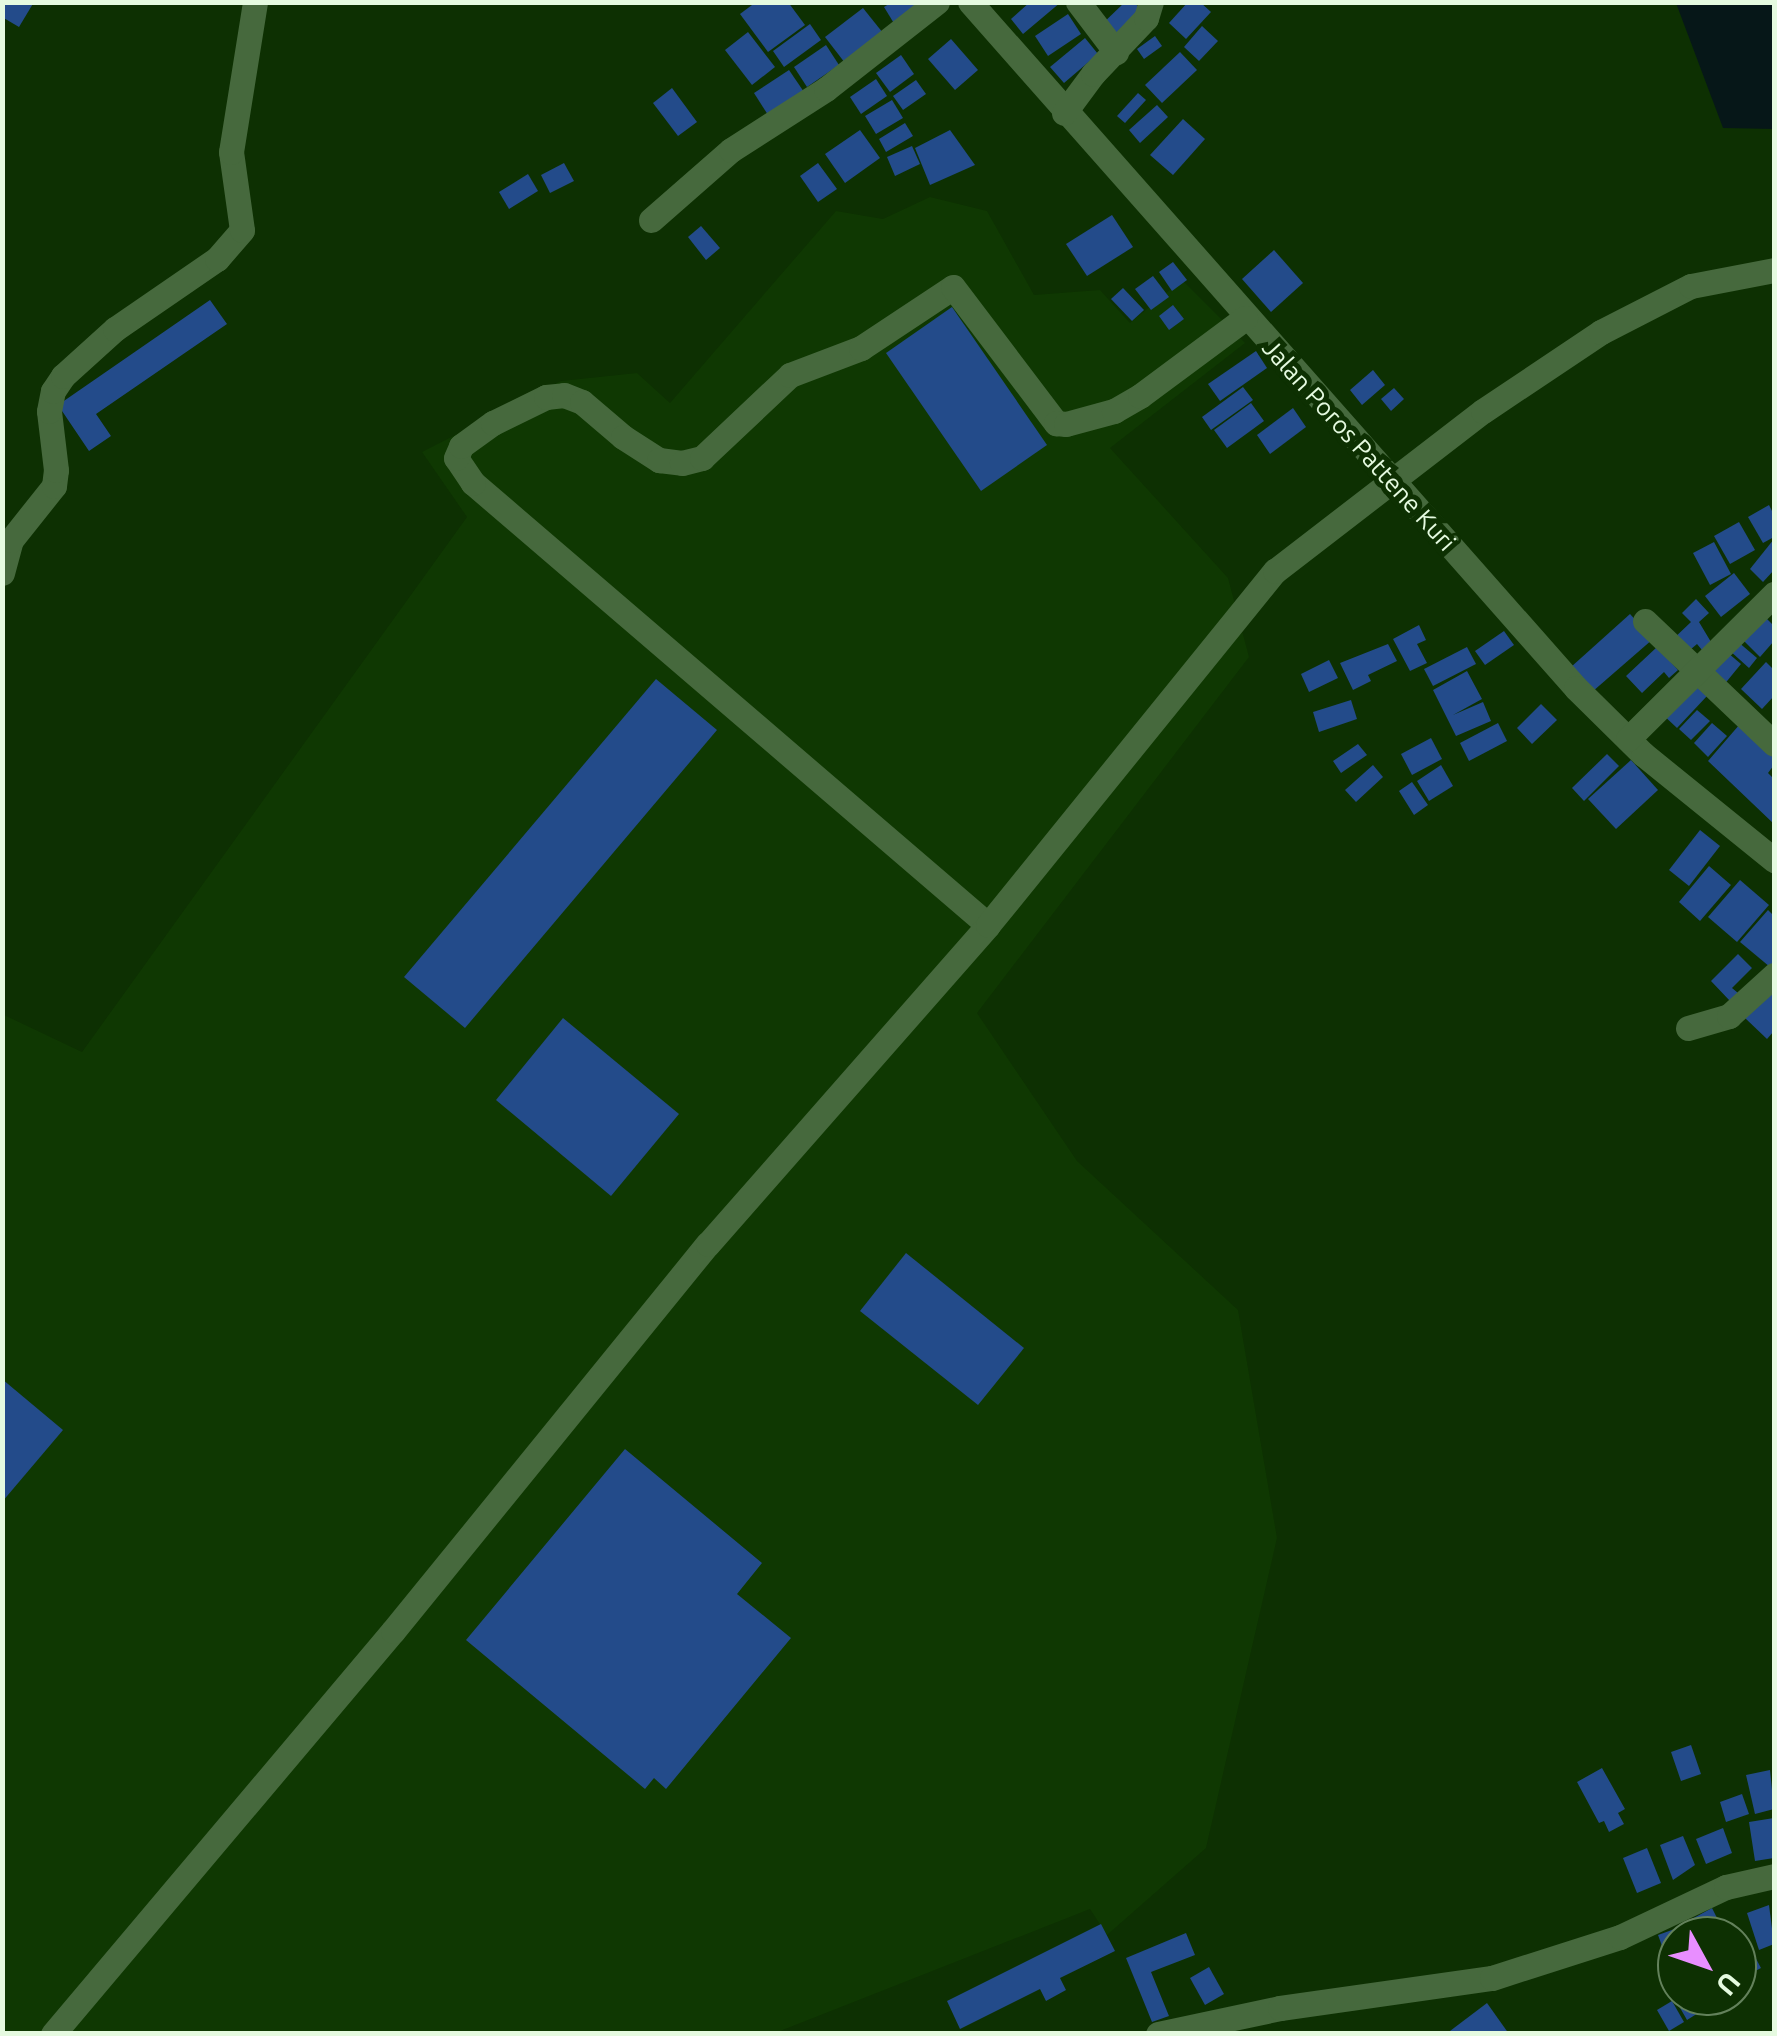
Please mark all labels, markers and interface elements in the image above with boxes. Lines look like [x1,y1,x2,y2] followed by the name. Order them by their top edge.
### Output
[1256,333,1462,557] street label: Jalan Poros Pattene Kuri
[1657,1916,1757,2016] north arrow
[1711,1967,1747,2002] text: U

